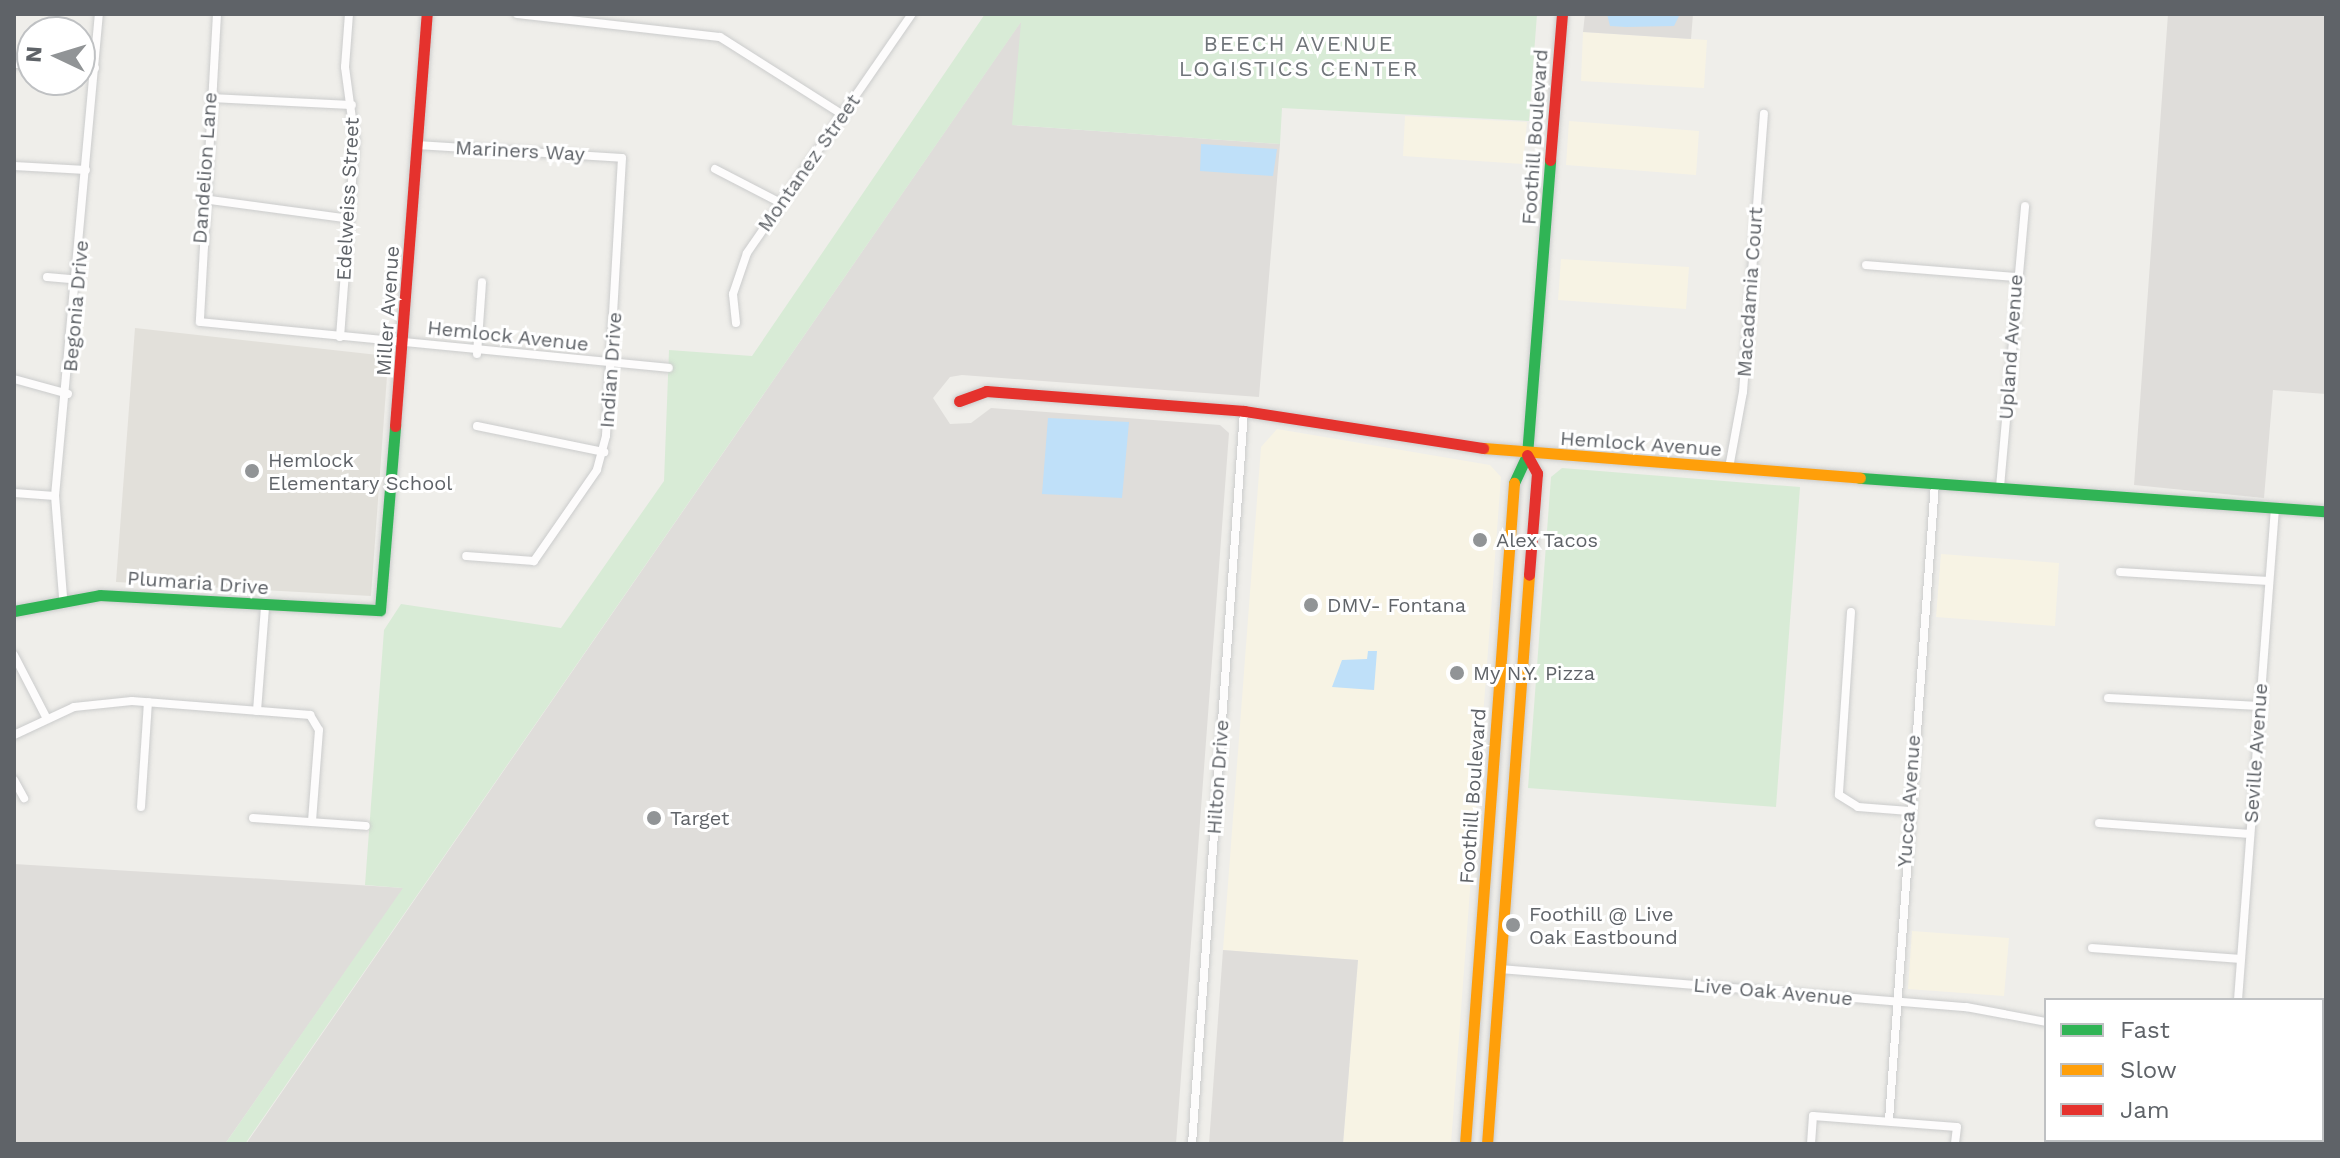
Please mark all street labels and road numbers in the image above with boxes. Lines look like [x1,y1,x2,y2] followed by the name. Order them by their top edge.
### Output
[1517,48,1553,226] street label: Foothill Boulevard
[753,90,865,236] street label: Montanez Street
[188,91,222,245] street label: Dandelion Lane
[332,117,364,281] street label: Edelweiss Street
[454,136,586,166] street label: Mariners Way
[1732,206,1768,378] street label: Macadamia Court
[58,239,94,373] street label: Begonia Drive
[371,244,405,378] street label: Miller Avenue
[1994,273,2028,421] street label: Upland Avenue
[595,311,627,429] street label: Indian Drive
[426,316,590,356] street label: Hemlock Avenue
[1559,426,1723,462] street label: Hemlock Avenue
[126,566,270,600] street label: Plumaria Drive
[2239,682,2273,824] street label: Seville Avenue
[1455,707,1491,885] street label: Foothill Boulevard
[1202,719,1234,835] street label: Hilton Drive
[1892,733,1926,869] street label: Yucca Avenue
[1692,973,1854,1011] street label: Live Oak Avenue

